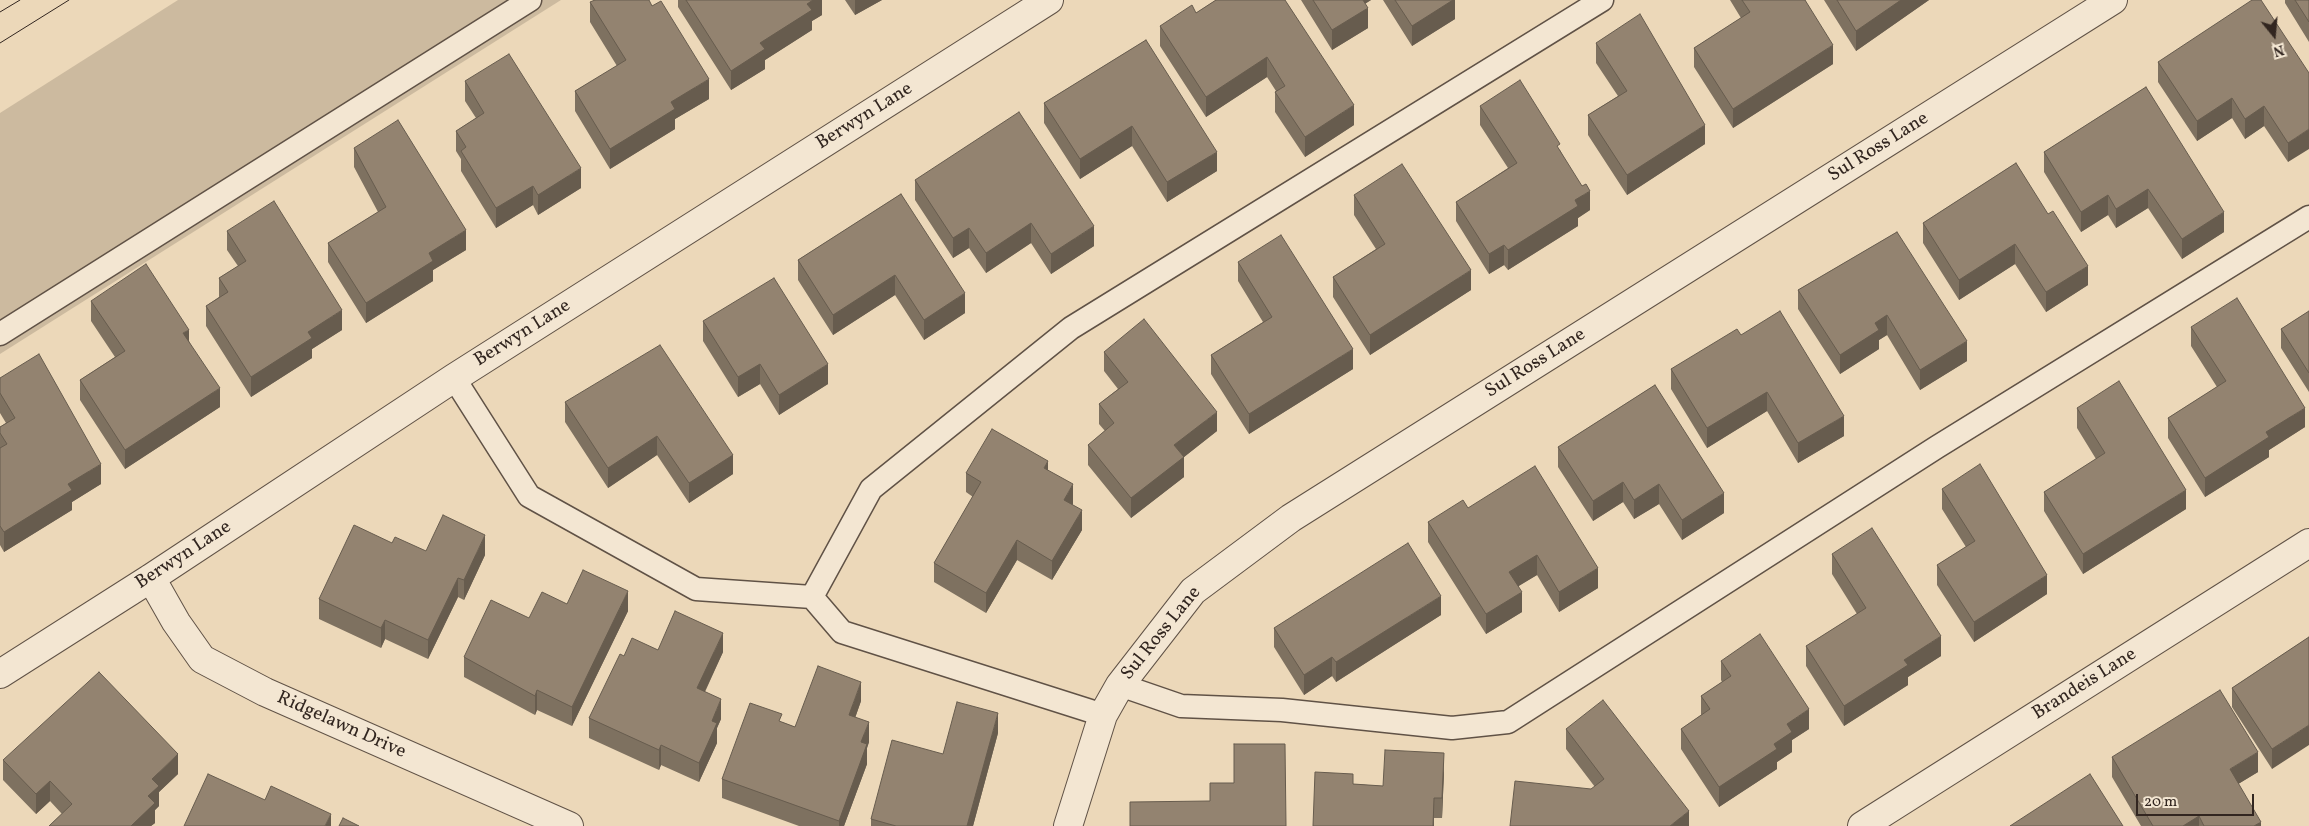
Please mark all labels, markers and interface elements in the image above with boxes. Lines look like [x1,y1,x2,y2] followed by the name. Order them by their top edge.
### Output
[2249,10,2299,60] north arrow
[2271,39,2286,60] text: N
[813,78,917,156] street label: Berwyn Lane
[1825,108,1933,188] street label: Sul Ross Lane
[471,295,575,373] street label: Berwyn Lane
[1482,324,1590,404] street label: Sul Ross Lane
[132,517,236,595] street label: Berwyn Lane
[1117,583,1207,685] street label: Sul Ross Lane
[2029,644,2141,726] street label: Brandeis Lane
[273,687,409,765] street label: Ridgelawn Drive
[2139,784,2256,816] scale bar
[2144,792,2177,813] text: 20 m

